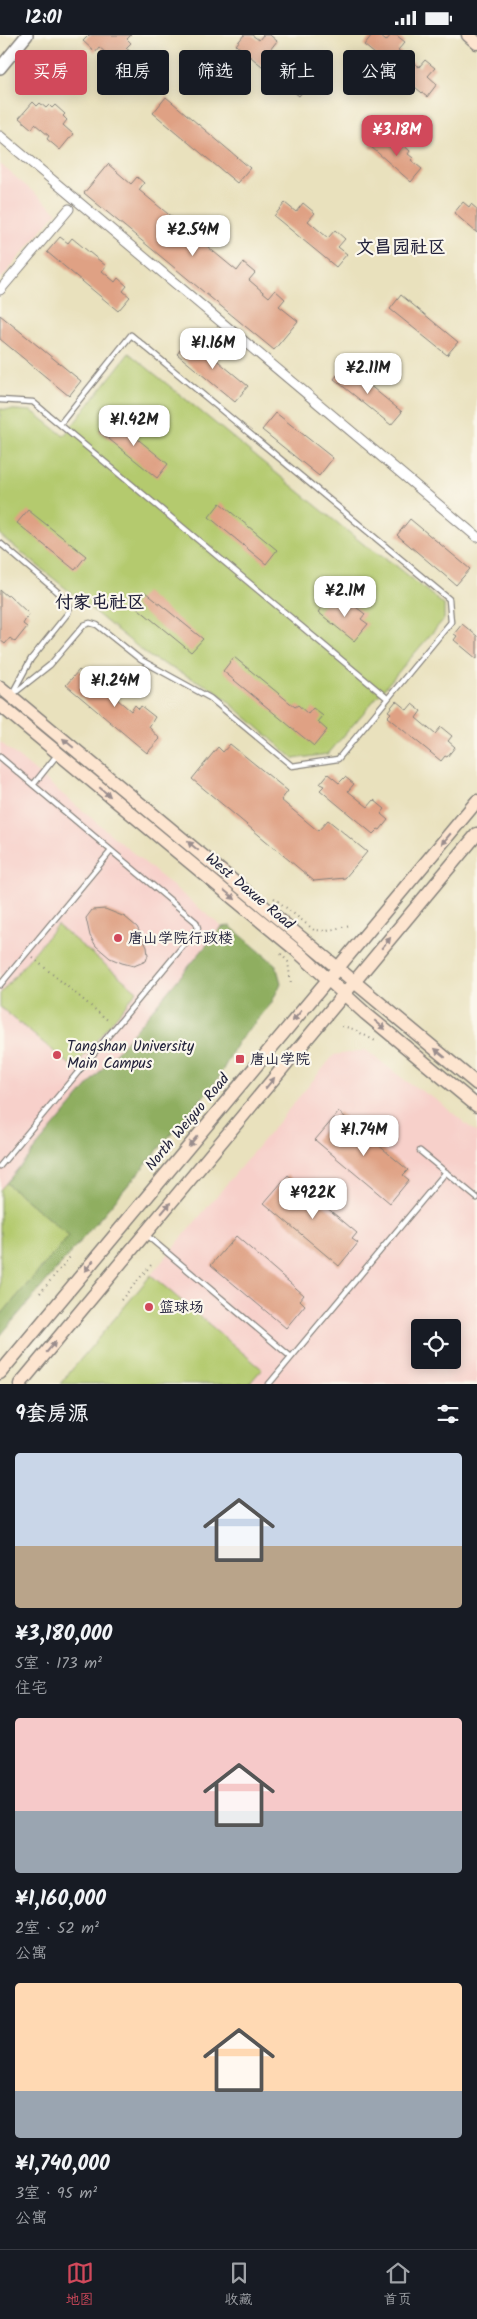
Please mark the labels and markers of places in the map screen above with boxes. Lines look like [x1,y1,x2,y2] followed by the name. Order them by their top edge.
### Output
[356,115,438,157] pin: ¥3.18M
[152,215,234,257] pin: ¥2.54M
[172,327,254,370] pin: ¥1.16M
[327,353,409,395] pin: ¥2.11M
[93,405,175,447] pin: ¥1.42M
[310,575,380,618] pin: ¥2.1M
[74,665,156,708] pin: ¥1.24M
[128,927,233,951] place label: 唐山学院行政楼
[112,932,124,944] marker: 唐山学院行政楼
[67,1035,195,1076] place label: Tangshan University Main Campus
[250,1048,310,1072] place label: 唐山学院
[51,1049,63,1061] marker: Tangshan University Main Campus
[234,1053,246,1065] marker: 唐山学院
[323,1115,405,1157] pin: ¥1.74M
[278,1177,348,1220] pin: ¥922K
[159,1296,204,1320] place label: 篮球场
[143,1301,155,1313] marker: 篮球场

